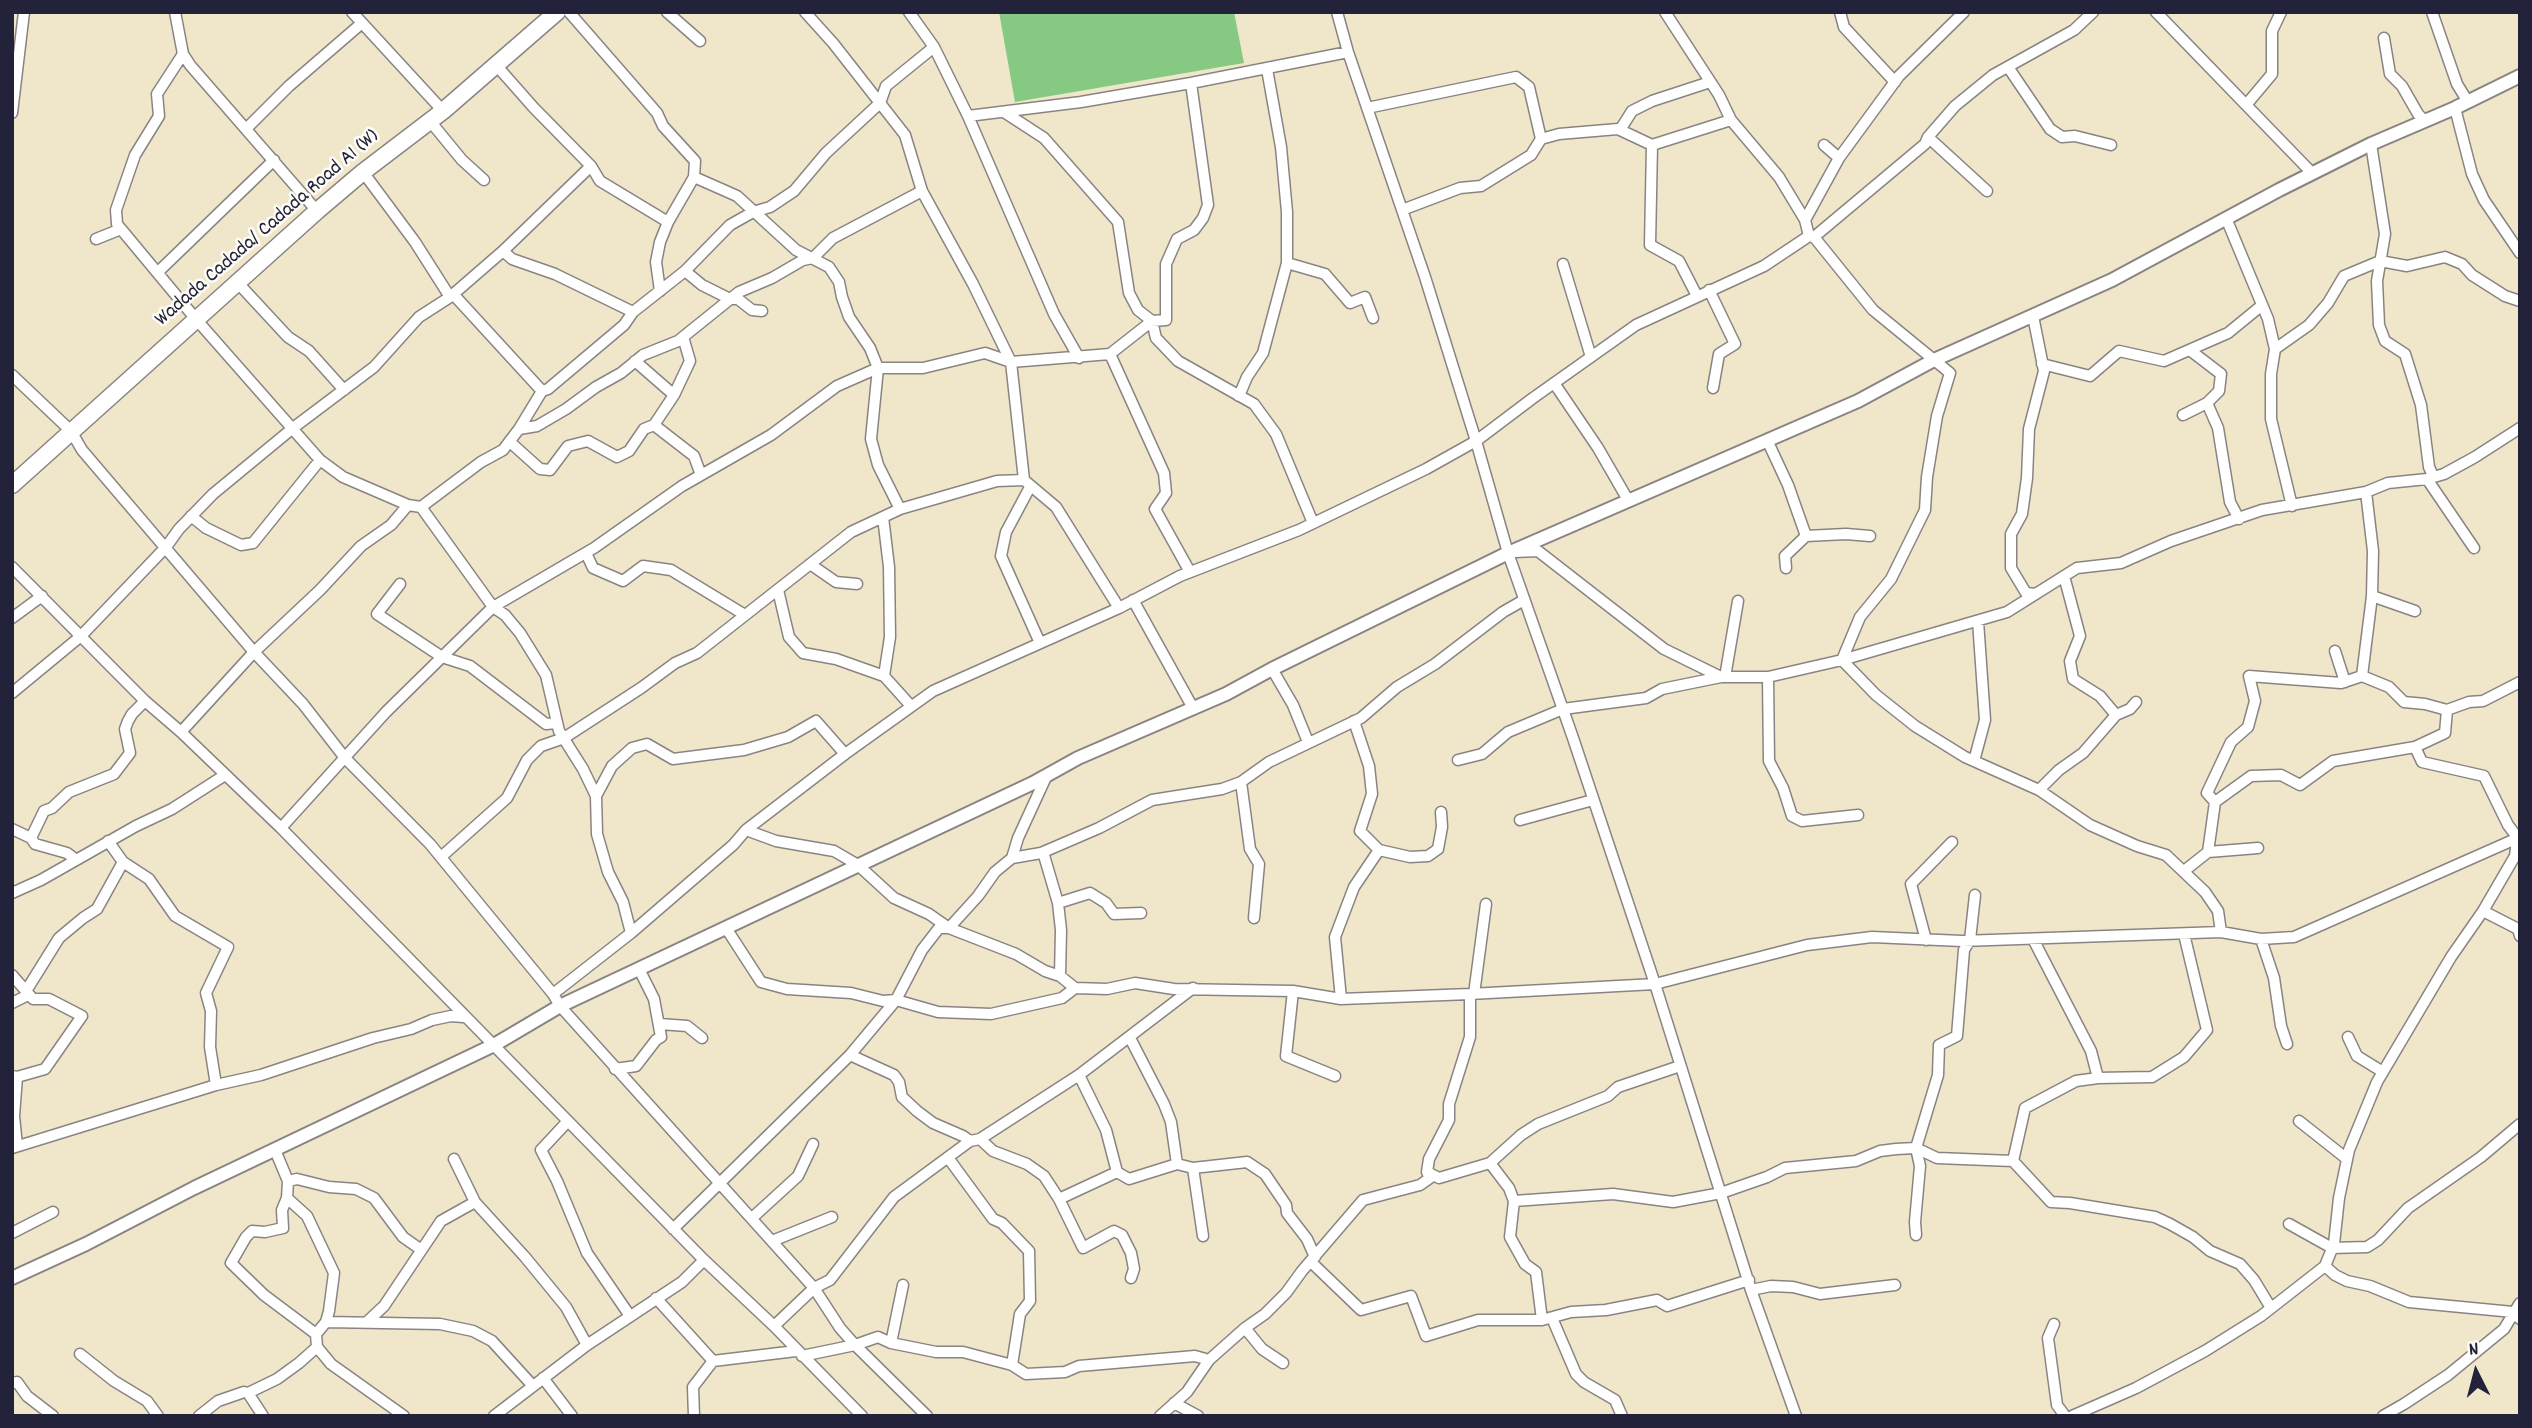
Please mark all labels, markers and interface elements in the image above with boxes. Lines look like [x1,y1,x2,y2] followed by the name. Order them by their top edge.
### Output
[151,125,385,333] street label: Wadada Cadada/ Cadada Road A1 (W)
[2441,1337,2511,1407] north arrow
[2468,1337,2480,1365] text: N

